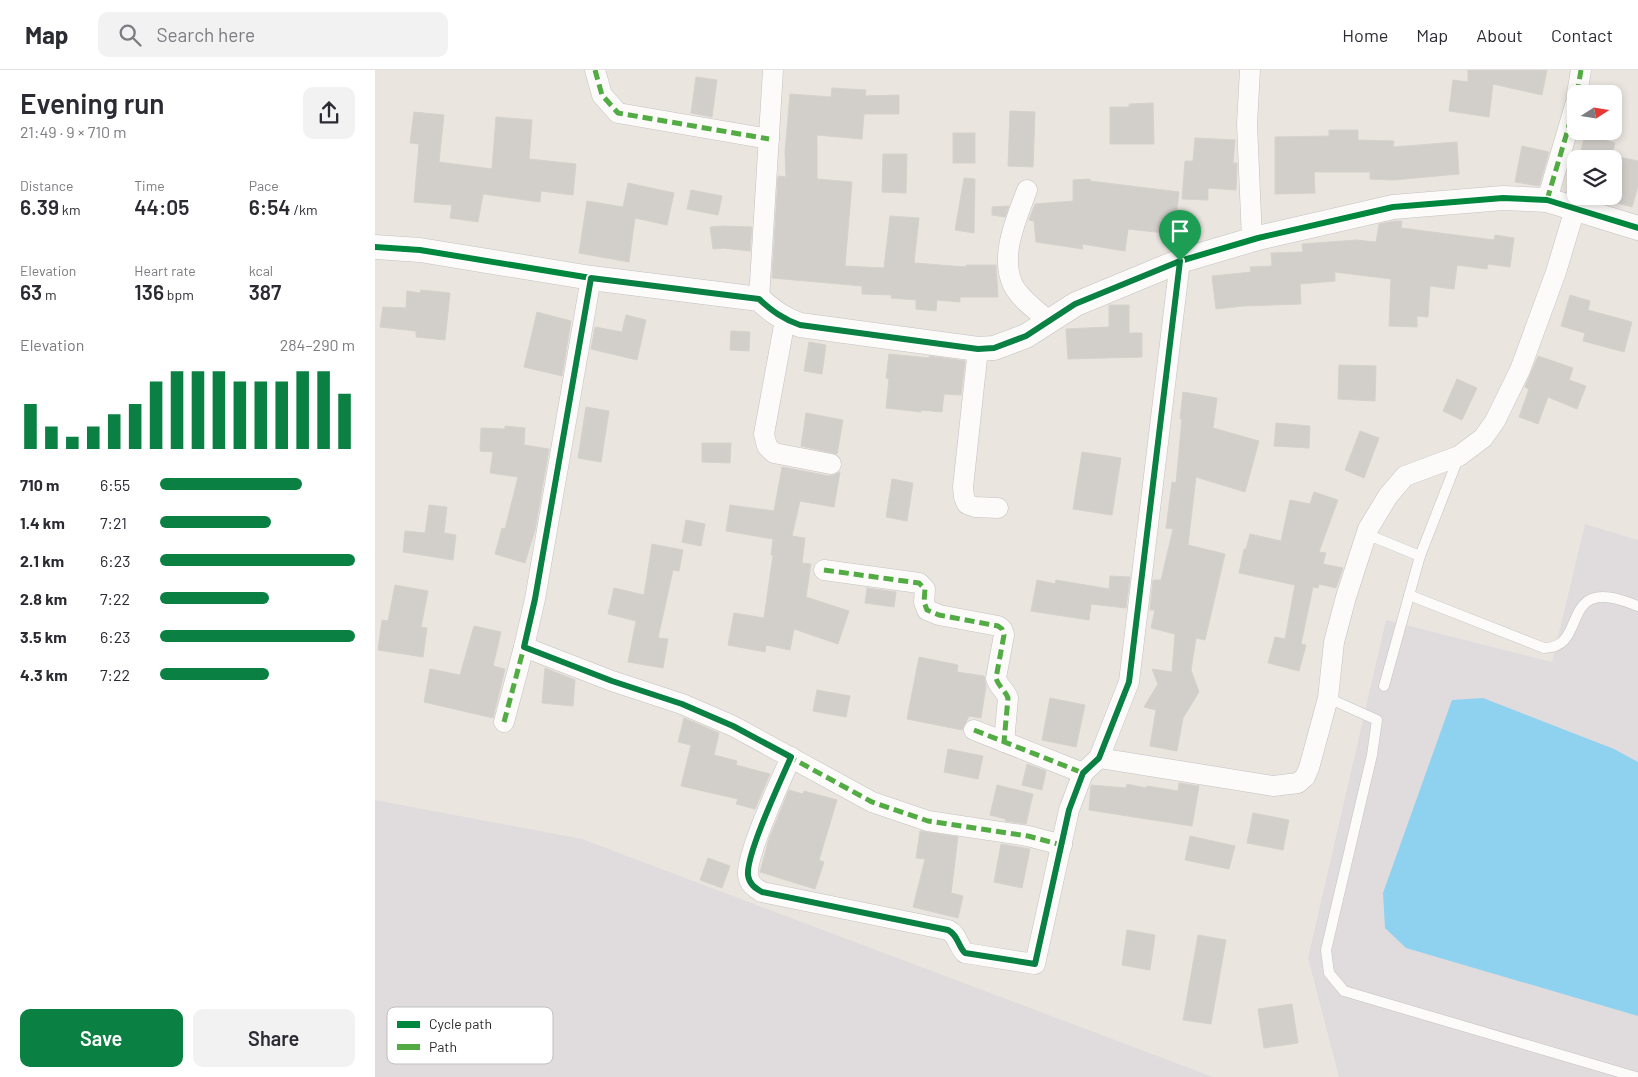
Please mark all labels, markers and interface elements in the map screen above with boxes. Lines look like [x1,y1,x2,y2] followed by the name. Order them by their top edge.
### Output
[98,12,448,57] search box
[25,20,68,49] text: Map
[116,21,144,49] icon: search
[156,23,255,46] text: Search here
[1342,24,1388,46] text: Home
[1416,24,1448,46] text: Map
[1476,24,1523,46] text: About
[1551,24,1613,46] text: Contact
[1567,85,1623,140] north arrow
[1567,85,1622,205] map controls
[20,86,165,120] text: Evening run
[303,87,355,139] button: share
[20,122,126,141] text: 21:49 · 9 × 710 m
[1567,150,1622,205] button: layers
[20,177,73,194] text: Distance
[134,177,165,194] text: Time
[249,177,279,194] text: Pace
[20,194,59,219] text: 6.39
[134,194,189,219] text: 44:05
[249,194,291,219] text: 6:54
[59,201,80,218] text: km
[291,201,318,218] text: /km
[1159,210,1201,261] pin
[1166,217,1194,245] icon: arrive
[20,262,76,279] text: Elevation
[134,262,196,279] text: Heart rate
[249,262,273,279] text: kcal
[20,279,42,304] text: 63
[134,279,164,304] text: 136
[249,279,281,304] text: 387
[42,286,57,303] text: m
[164,286,194,303] text: bpm
[20,335,84,354] text: Elevation
[280,335,355,354] text: 284–290 m
[20,475,59,494] text: 710 m
[100,475,130,494] text: 6:55
[20,513,65,532] text: 1.4 km
[100,513,127,532] text: 7:21
[20,551,64,570] text: 2.1 km
[100,551,130,570] text: 6:23
[20,589,67,608] text: 2.8 km
[100,589,130,608] text: 7:22
[20,627,67,646] text: 3.5 km
[100,627,130,646] text: 6:23
[20,665,68,684] text: 4.3 km
[100,665,130,684] text: 7:22
[387,1007,553,1064] legend
[20,1009,183,1067] button: Save
[193,1009,355,1067] button: Share
[429,1015,492,1032] text: Cycle path
[429,1038,457,1055] text: Path

